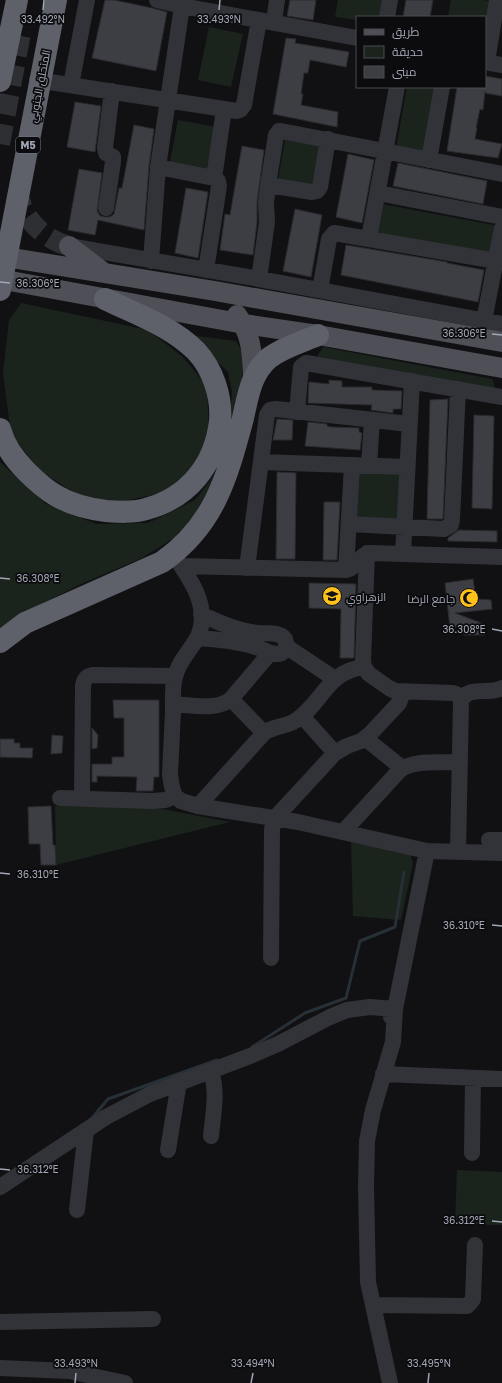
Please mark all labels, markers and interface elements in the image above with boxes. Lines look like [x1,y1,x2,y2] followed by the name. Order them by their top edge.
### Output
[21,13,65,25] text: 33.492°N
[197,13,241,25] text: 33.493°N
[356,16,486,88] legend
[392,24,420,39] text: طريق
[392,44,423,59] text: حديقة
[26,48,55,124] street label: المتحلق الجنوبي
[392,64,417,79] text: مبنى
[16,137,40,153] road number: M5
[17,277,60,289] text: 36.306°E
[443,327,486,339] text: 36.306°E
[16,572,60,584] text: 36.308°E
[321,585,343,607] school or university icon: الزهراوي
[458,587,480,609] mosque icon: جامع الرضا
[346,590,386,606] place label: الزهراوي
[407,592,455,607] place label: جامع الرضا
[442,623,486,635] text: 36.308°E
[17,868,59,880] text: 36.310°E
[443,919,485,931] text: 36.310°E
[17,1163,59,1175] text: 36.312°E
[443,1214,485,1226] text: 36.312°E
[54,1357,98,1369] text: 33.493°N
[231,1357,275,1369] text: 33.494°N
[407,1357,451,1369] text: 33.495°N

